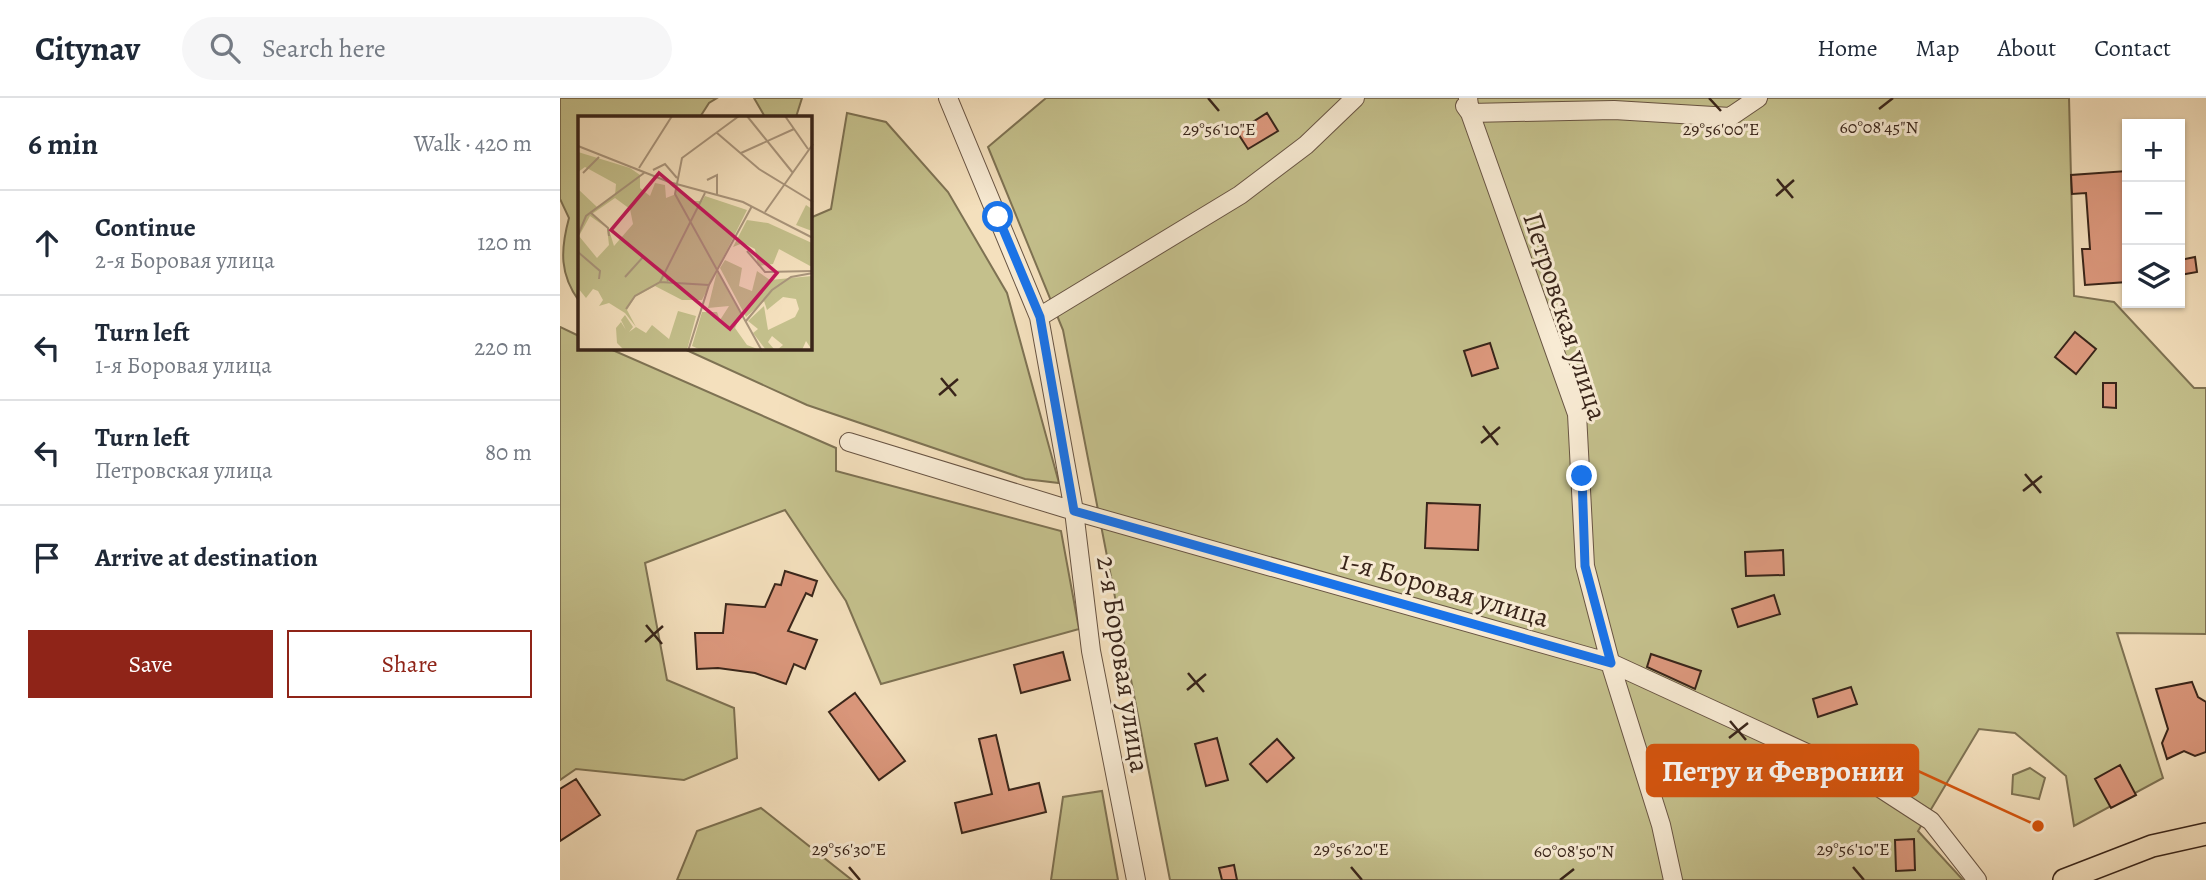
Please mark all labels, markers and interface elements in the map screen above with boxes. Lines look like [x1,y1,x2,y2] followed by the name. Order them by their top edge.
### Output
[182,17,672,80] search box
[35,26,140,71] text: Citynav
[206,29,244,67] icon: search
[262,31,386,66] text: Search here
[1817,32,1878,64] text: Home
[1916,32,1960,64] text: Map
[1998,32,2056,64] text: About
[2094,32,2171,64] text: Contact
[1839,115,1919,139] text: 60°08'45"N
[578,116,812,350] inset map
[1182,117,1256,141] text: 29°56'10"E
[1683,117,1759,141] text: 29°56'00"E
[2122,119,2185,308] map controls
[2122,119,2185,182] button: +
[28,124,98,164] text: 6 min
[414,128,532,159] text: Walk · 420 m
[2122,182,2185,245] button: −
[982,201,1013,232] route start
[1514,208,1617,425] street label: Петровская улица
[95,210,196,245] text: Continue
[28,224,66,262] icon: ahead
[477,227,532,258] text: 120 m
[95,245,275,276] text: 2-я Боровая улица
[2122,245,2185,308] button: layers
[95,315,190,350] text: Turn left
[28,329,66,367] icon: left
[474,332,532,363] text: 220 m
[95,350,272,381] text: 1-я Боровая улица
[95,420,190,455] text: Turn left
[28,434,66,472] icon: left
[485,437,532,468] text: 80 m
[95,455,273,486] text: Петровская улица
[1566,460,1597,491] route end
[28,539,66,577] icon: arrive
[95,540,318,575] text: Arrive at destination
[1336,541,1553,637] street label: 1-я Боровая улица
[1087,553,1159,775] street label: 2-я Боровая улица
[28,630,273,698] button: Save
[287,630,532,698] button: Share
[1647,745,1918,796] callout: Петру и Февронии
[1662,751,1904,791] text: Петру и Февронии
[812,837,886,861] text: 29°56'30"E
[1313,837,1389,861] text: 29°56'20"E
[1816,837,1890,861] text: 29°56'10"E
[1534,839,1614,863] text: 60°08'50"N

